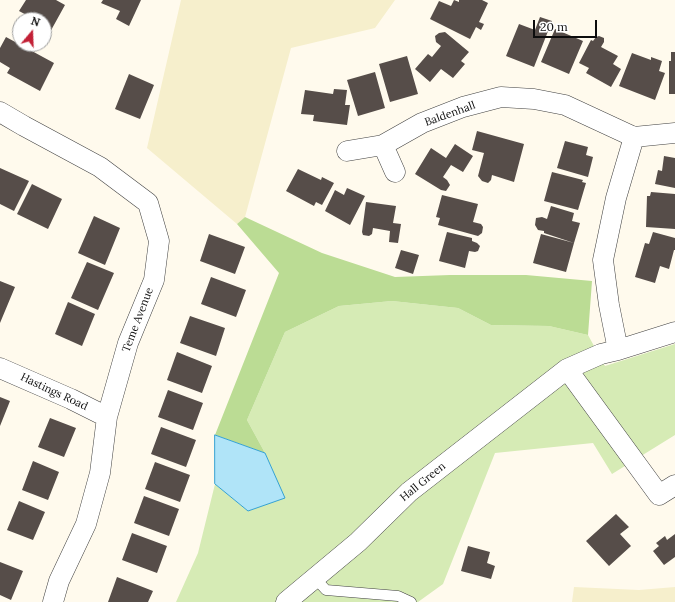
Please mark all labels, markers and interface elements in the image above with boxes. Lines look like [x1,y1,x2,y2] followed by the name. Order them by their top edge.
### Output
[12,12,52,52] north arrow
[535,12,599,38] scale bar
[29,14,42,30] text: N
[540,19,568,34] text: 20 m
[423,99,477,129] street label: Baldenhall
[120,286,156,354] street label: Teme Avenue
[18,371,90,413] street label: Hastings Road
[398,460,448,504] street label: Hall Green

